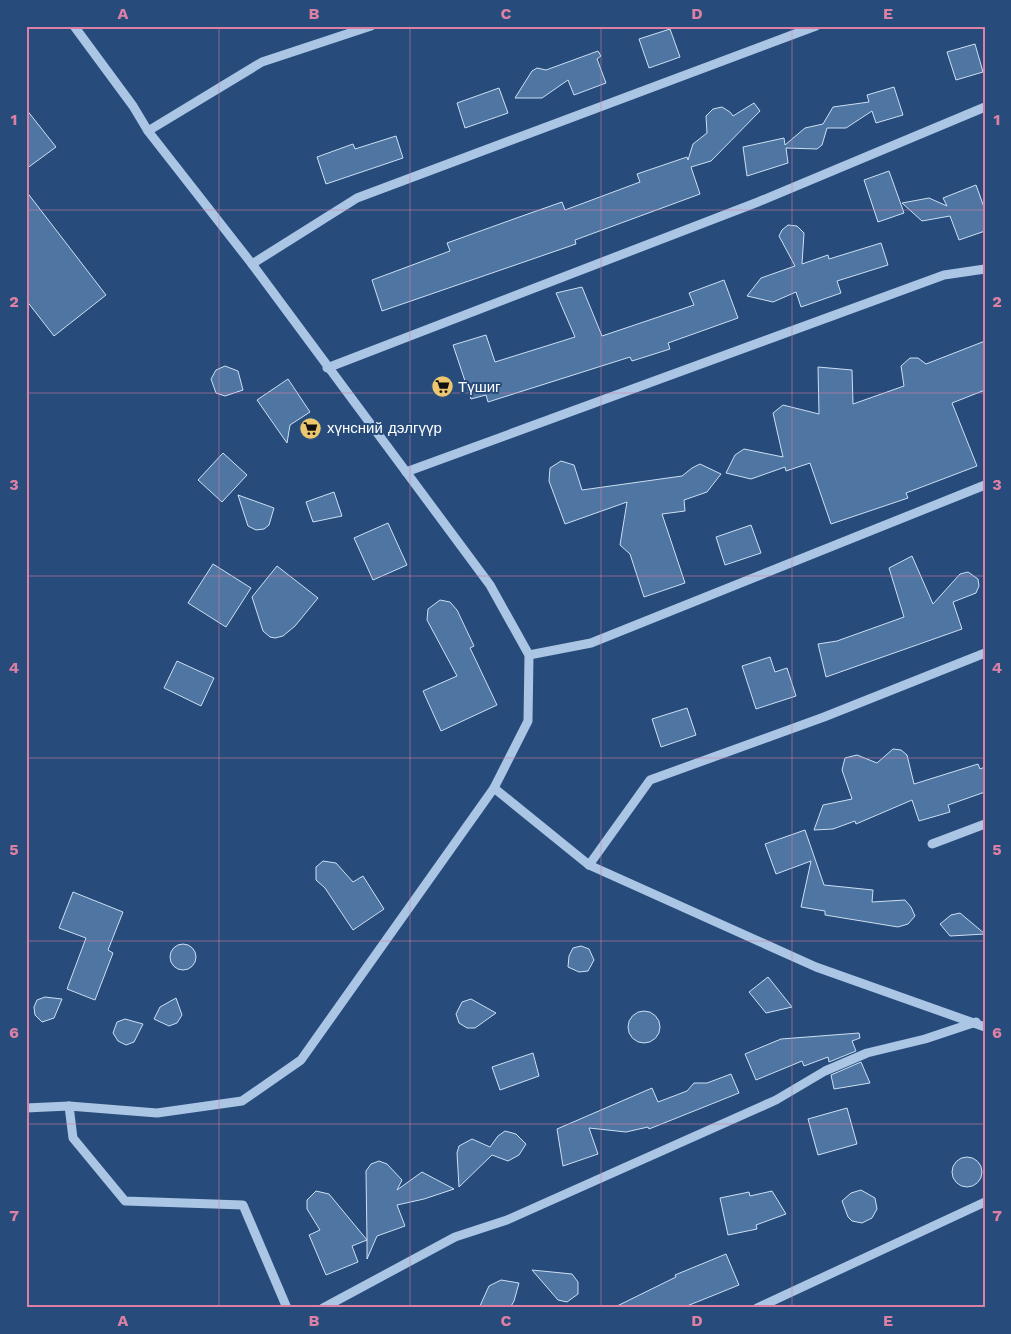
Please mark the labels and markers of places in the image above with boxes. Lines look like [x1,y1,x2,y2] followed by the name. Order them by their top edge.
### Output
[430,375,454,399] supermarket icon: Түшиг
[458,378,501,396] place label: Түшиг
[299,416,323,440] supermarket icon: хүнсний дэлгүүр
[327,419,442,437] place label: хүнсний дэлгүүр

